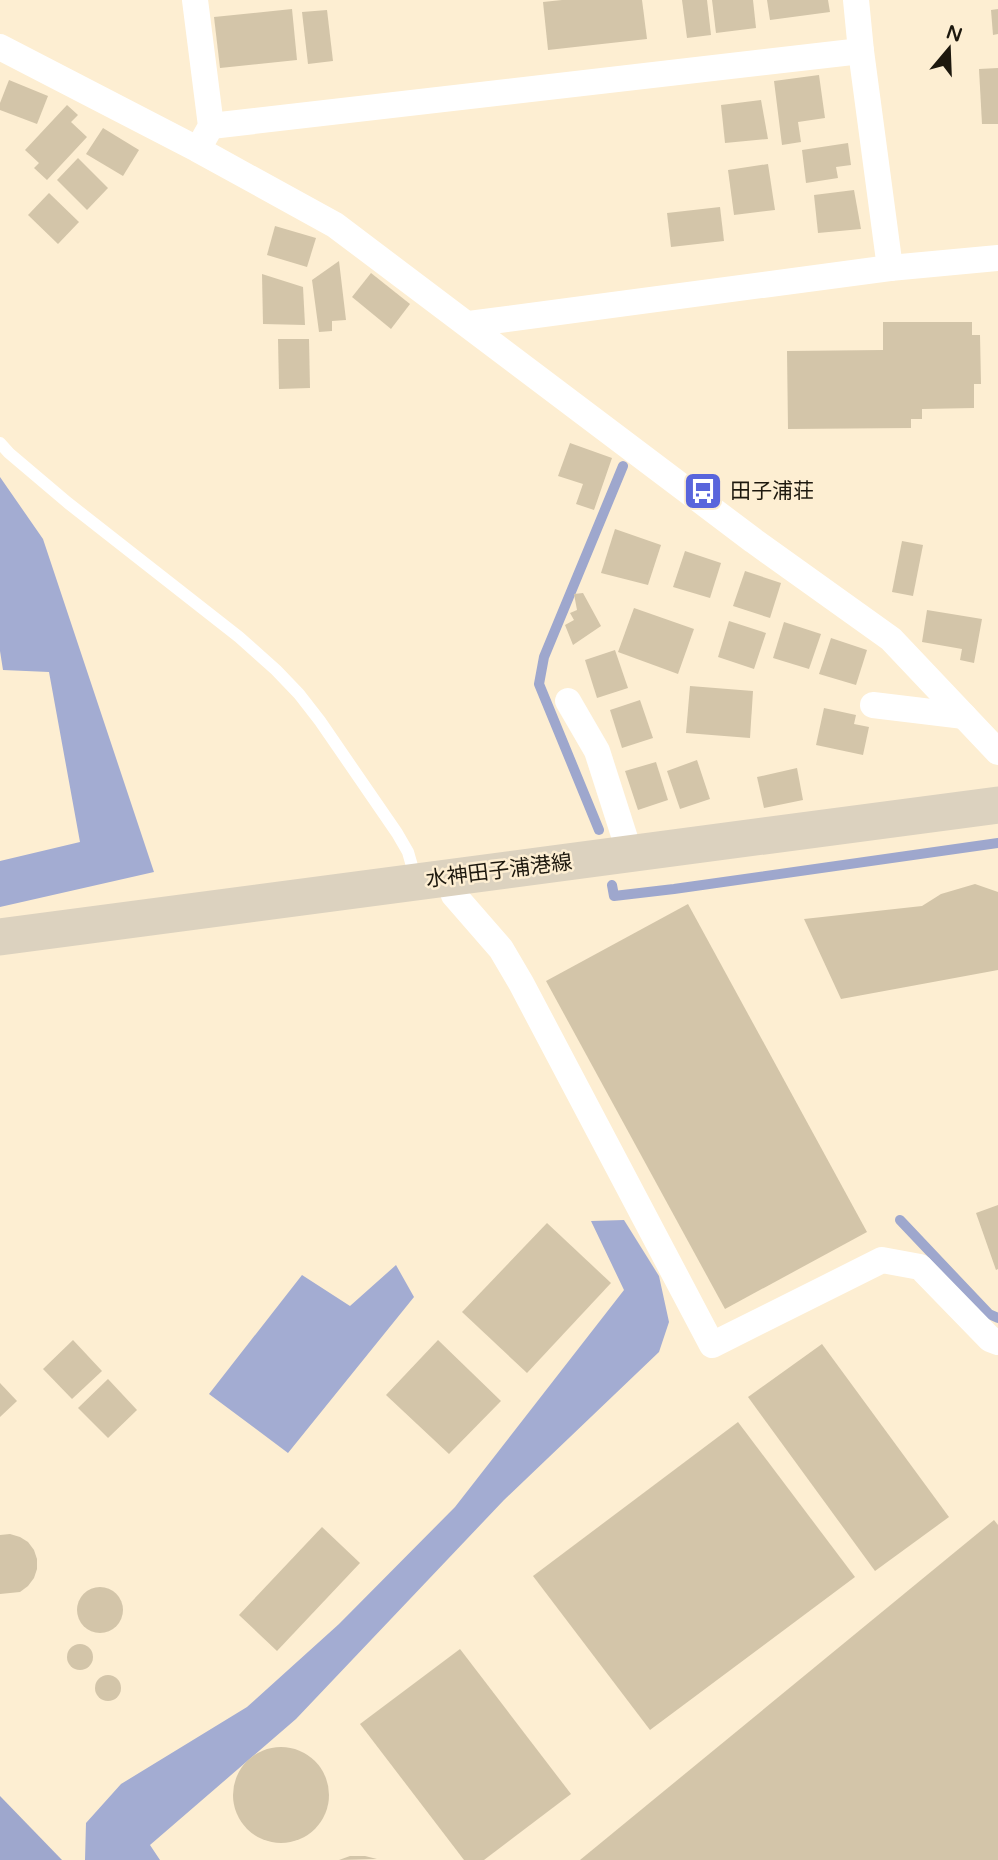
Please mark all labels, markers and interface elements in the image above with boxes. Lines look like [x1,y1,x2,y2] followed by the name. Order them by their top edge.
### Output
[914,14,984,84] north arrow
[943,21,965,47] text: N
[682,470,724,512] bus stop icon: 田子浦荘
[730,479,814,504] place label: 田子浦荘
[425,850,573,892] street label: 水神田子浦港線

